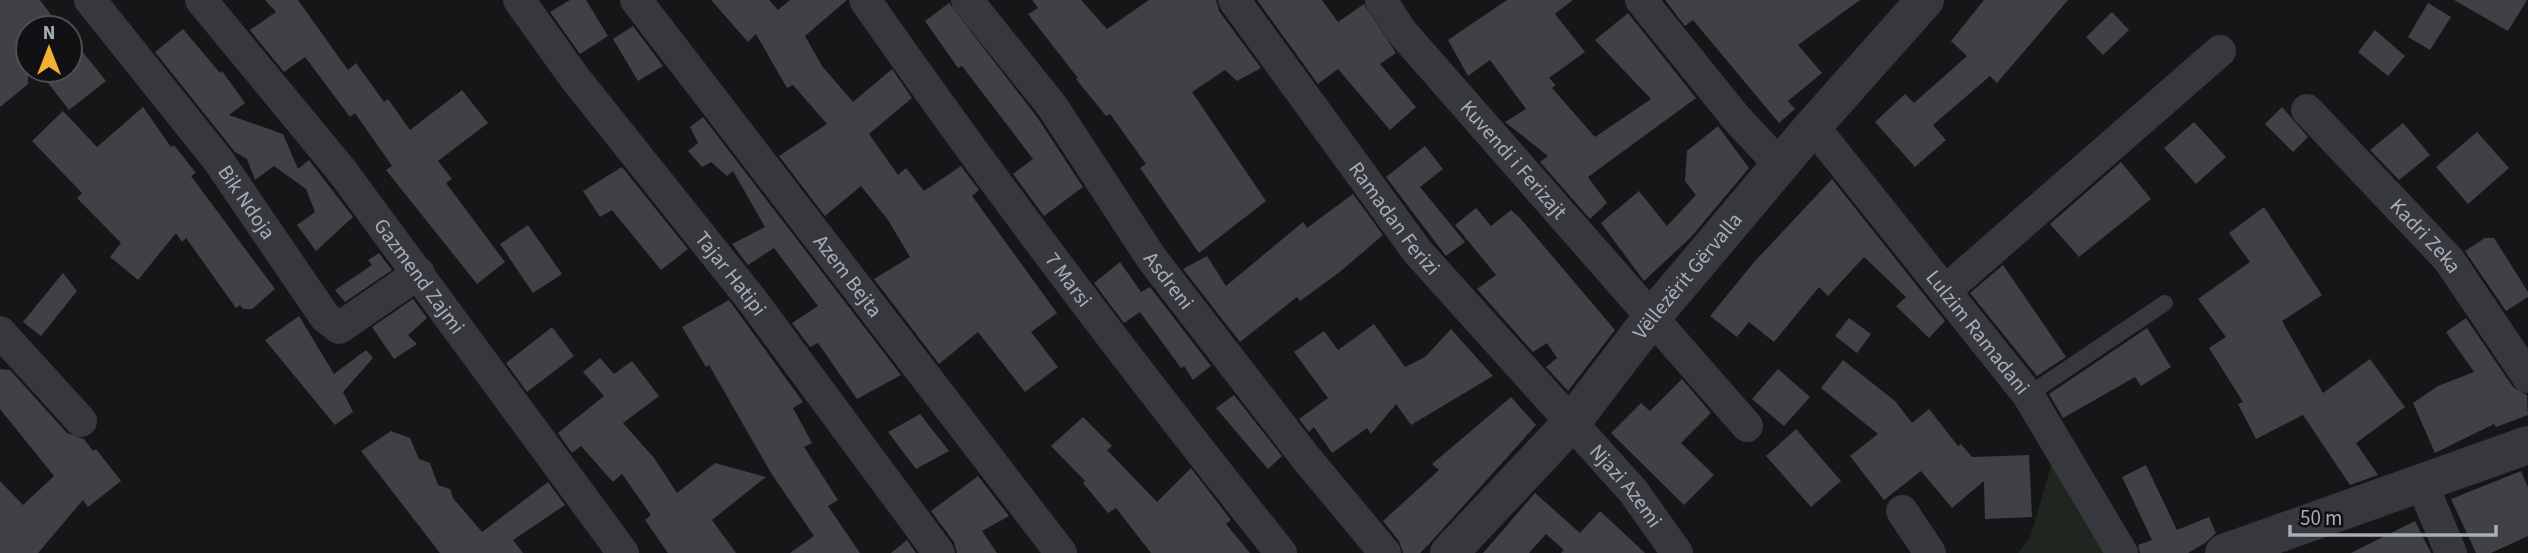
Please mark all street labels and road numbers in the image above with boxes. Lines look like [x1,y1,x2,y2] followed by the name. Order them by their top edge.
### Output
[1453,94,1574,226] street label: Kuvendi i Ferizajt
[1342,155,1447,282] street label: Ramadan Ferizi
[211,159,283,246] street label: Bik Ndoja
[2383,191,2469,279] street label: Kadri Zeka
[1625,206,1749,346] street label: Vëllezërit Gërvalla
[367,212,472,340] street label: Gazmend Zajmi
[688,225,774,322] street label: Tajar Hatipi
[806,228,890,324] street label: Azem Bejta
[1137,245,1201,316] street label: Asdreni
[1038,246,1099,314] street label: 7 Marsi
[1919,264,2037,401] street label: Lulzim Ramadani
[1582,437,1669,534] street label: Njazi Azemi

